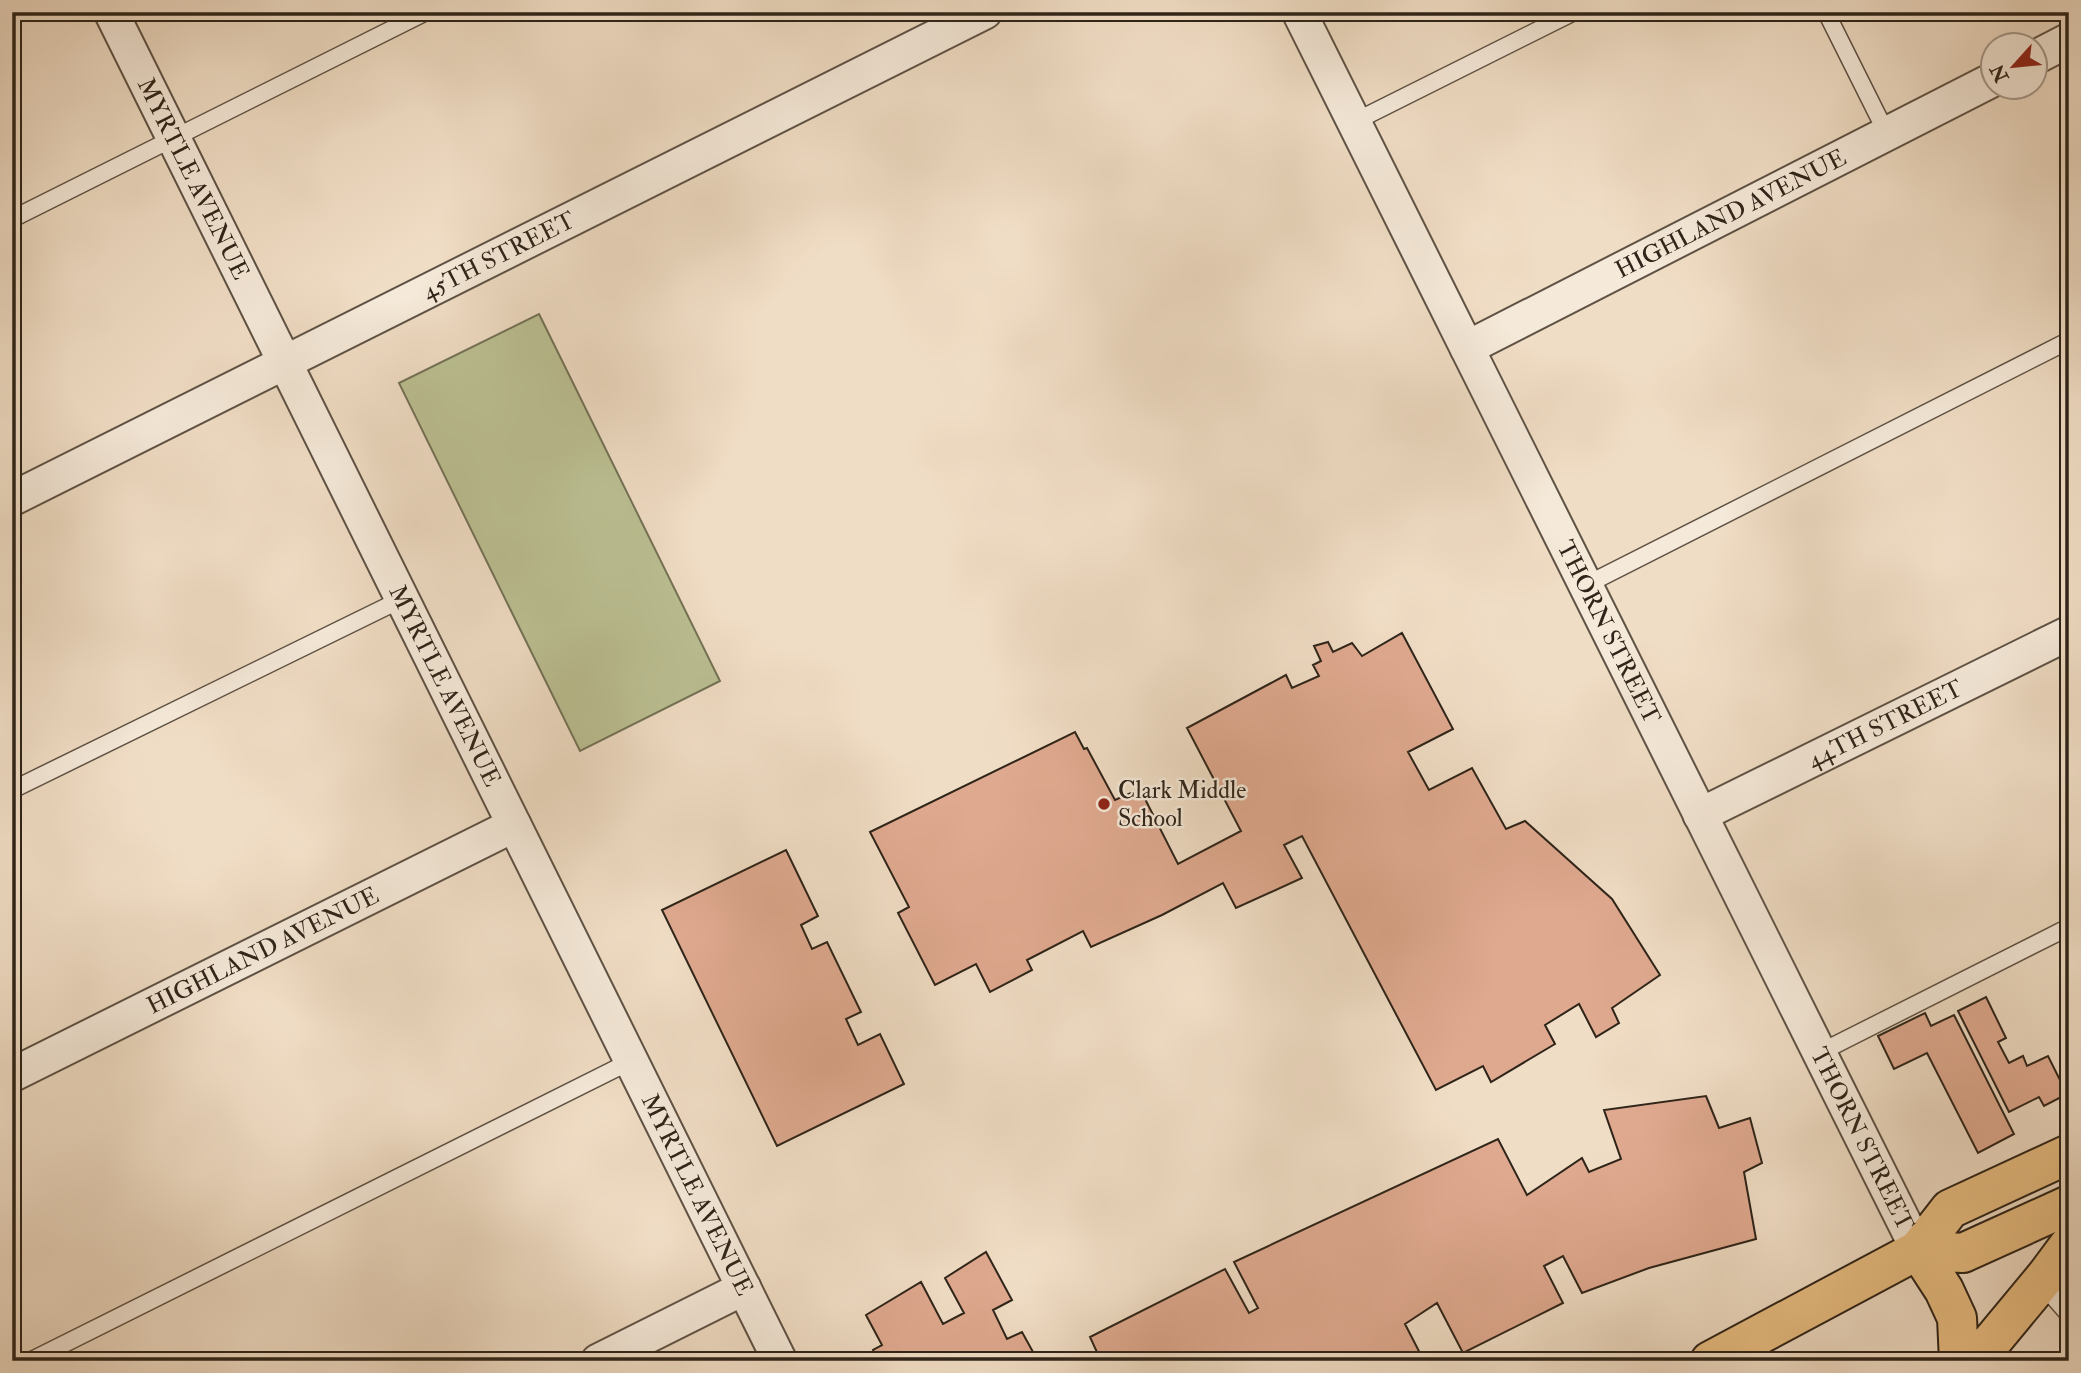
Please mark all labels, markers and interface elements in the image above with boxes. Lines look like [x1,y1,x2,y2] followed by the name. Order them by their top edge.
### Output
[1980,32,2050,102] north arrow
[1985,59,2015,87] text: N
[130,73,256,285] street label: MYRTLE AVENUE
[1610,142,1852,286] street label: HIGHLAND AVENUE
[417,205,580,307] street label: 45TH STREET
[1550,535,1667,729] street label: THORN STREET
[382,580,508,792] street label: MYRTLE AVENUE
[1802,673,1968,776] street label: 44TH STREET
[1118,775,1246,834] place label: Clark Middle School
[1096,796,1112,812] marker: Clark Middle School
[142,880,384,1021] street label: HIGHLAND AVENUE
[1803,1042,1921,1236] street label: THORN STREET
[634,1089,760,1301] street label: MYRTLE AVENUE

